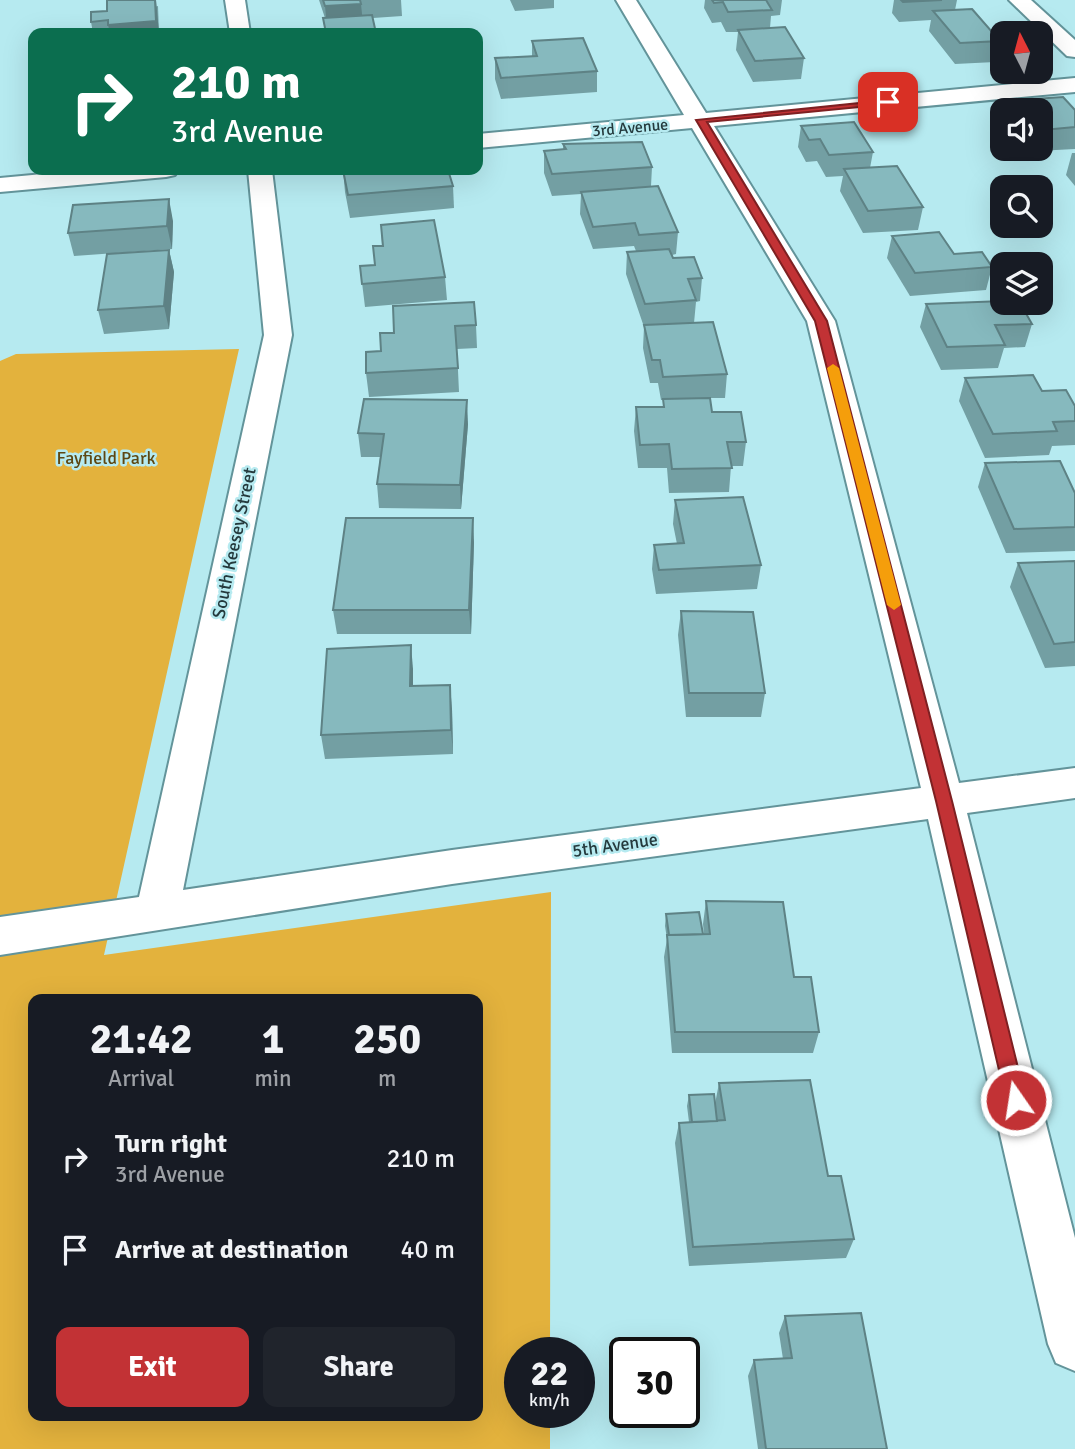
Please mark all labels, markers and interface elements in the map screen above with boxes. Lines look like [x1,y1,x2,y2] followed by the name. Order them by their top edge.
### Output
[990,21,1054,84] north arrow
[990,21,1053,315] map controls
[171,52,301,112] text: 210 m
[56,56,147,147] icon: right
[858,72,918,132] pin
[869,83,907,121] icon: arrive
[990,98,1053,161] button: sound
[171,112,324,151] text: 3rd Avenue
[591,115,669,141] street label: 3rd Avenue
[990,175,1053,238] button: search
[990,252,1053,315] button: layers
[56,447,156,469] park label: Fayfield Park
[207,466,261,620] street label: South Keesey Street
[571,828,659,862] street label: 5th Avenue
[90,1014,193,1065] text: 21:42
[262,1014,284,1065] text: 1
[353,1014,421,1065] text: 250
[979,1063,1053,1137] position arrow
[108,1064,174,1093] text: Arrival
[254,1064,292,1093] text: min
[378,1064,396,1093] text: m
[115,1128,227,1160] text: Turn right
[56,1140,94,1178] icon: right
[386,1143,455,1175] text: 210 m
[115,1160,225,1189] text: 3rd Avenue
[56,1231,94,1269] icon: arrive
[115,1234,348,1266] text: Arrive at destination
[400,1234,455,1266] text: 40 m
[56,1327,249,1407] button: Exit
[263,1327,455,1407] button: Share
[609,1337,700,1428] speed limit sign: 30
[531,1352,568,1395] text: 22
[529,1389,570,1411] text: km/h

